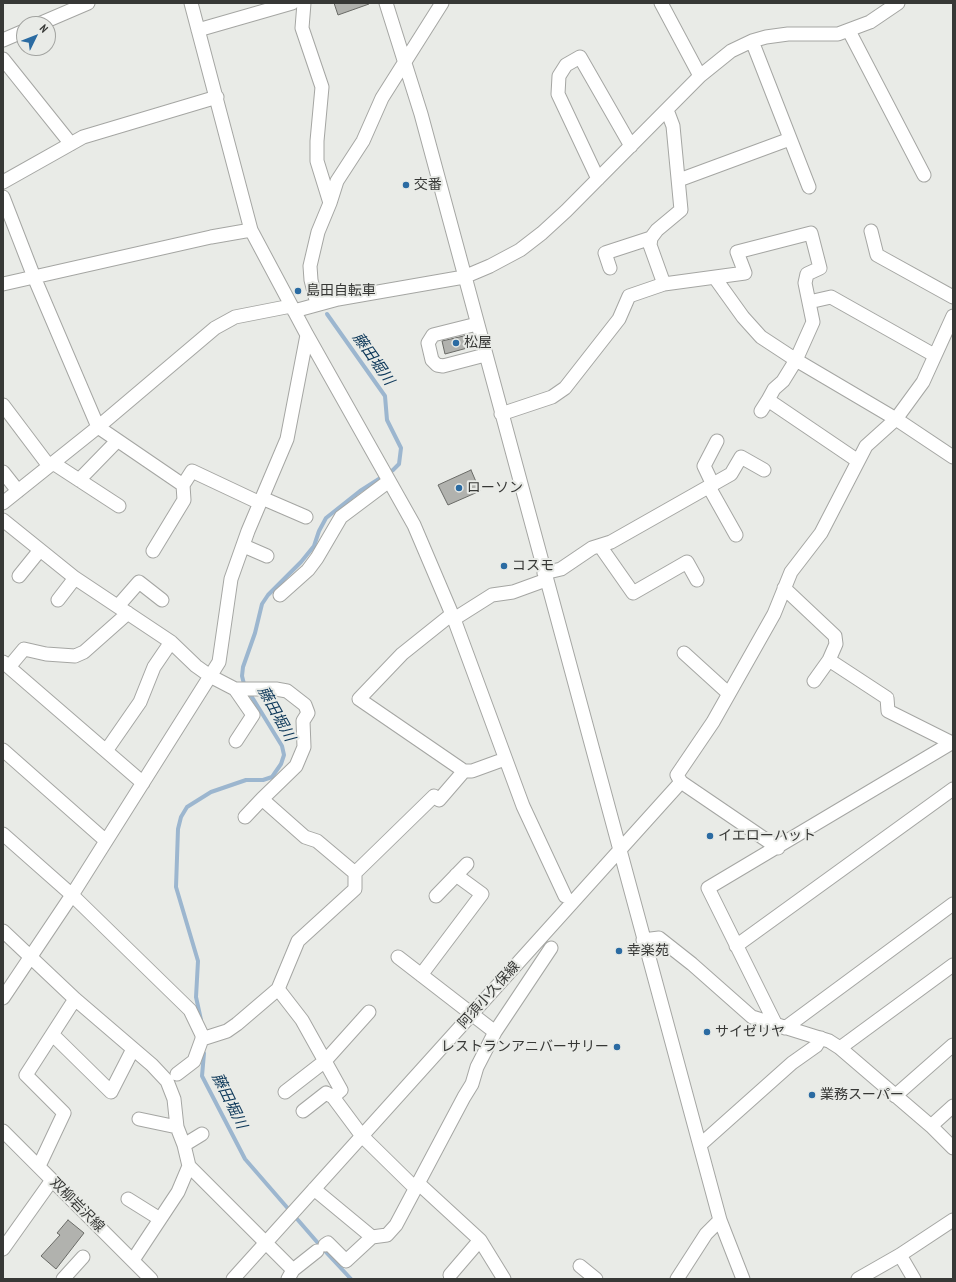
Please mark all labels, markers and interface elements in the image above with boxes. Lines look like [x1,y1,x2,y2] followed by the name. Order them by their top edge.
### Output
[16,16,56,56] north arrow
[37,22,51,35] text: N
[414,177,442,193] place label: 交番
[401,180,411,190] marker: 交番
[306,283,376,299] place label: 島田自転車
[293,286,303,296] marker: 島田自転車
[348,329,398,389] water label: 藤田堀川
[464,335,492,351] place label: 松屋
[451,338,461,348] marker: 松屋
[467,480,523,496] place label: ローソン
[454,483,464,493] marker: ローソン
[512,558,554,574] place label: コスモ
[499,561,509,571] marker: コスモ
[254,683,298,745] water label: 藤田堀川
[718,828,816,844] place label: イエローハット
[705,831,715,841] marker: イエローハット
[627,943,669,959] place label: 幸楽苑
[614,946,624,956] marker: 幸楽苑
[455,958,523,1032] street label: 阿須小久保線
[715,1024,785,1040] place label: サイゼリヤ
[702,1027,712,1037] marker: サイゼリヤ
[441,1039,609,1055] place label: レストランアニバーサリー
[612,1042,622,1052] marker: レストランアニバーサリー
[208,1070,250,1132] water label: 藤田堀川
[820,1087,904,1103] place label: 業務スーパー
[807,1090,817,1100] marker: 業務スーパー
[46,1174,108,1236] street label: 双柳岩沢線

